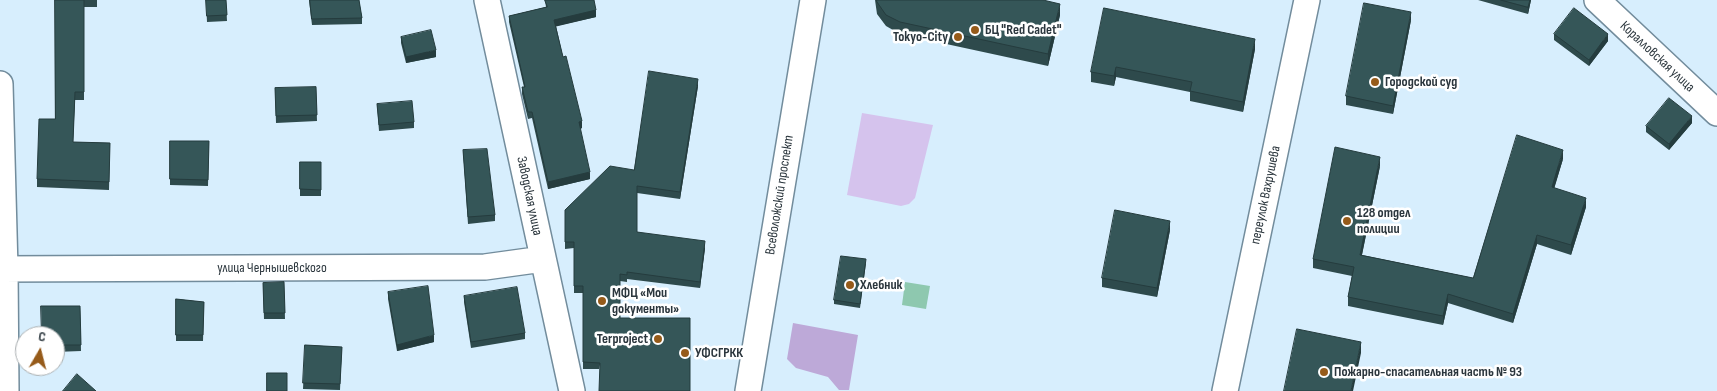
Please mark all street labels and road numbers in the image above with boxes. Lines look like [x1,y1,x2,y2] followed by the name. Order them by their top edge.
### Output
[1616,18,1698,96] street label: Коралловская улица
[762,134,798,256] street label: Всеволожский проспект
[1247,144,1285,246] street label: переулок Вахрушева
[512,155,546,237] street label: Заводская улица
[217,260,327,276] street label: улица Чернышевского

